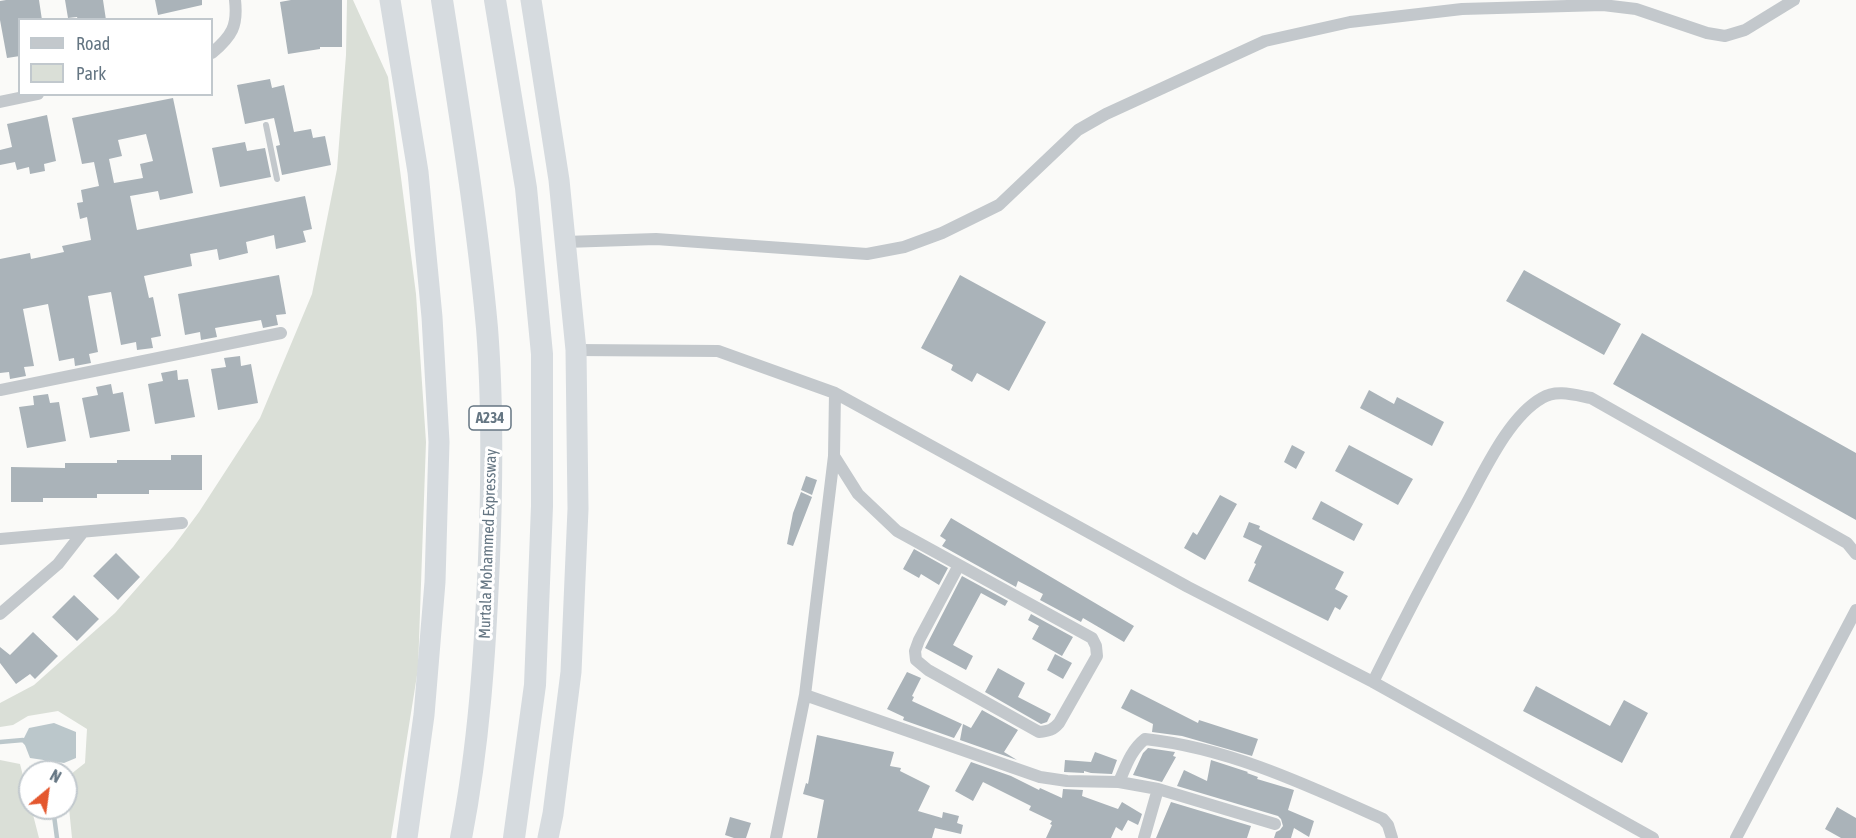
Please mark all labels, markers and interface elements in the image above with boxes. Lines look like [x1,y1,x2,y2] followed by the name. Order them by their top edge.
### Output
[18,18,213,96] legend
[76,33,110,54] text: Road
[76,63,106,84] text: Park
[469,406,511,430] road number: A234
[475,449,501,639] street label: Murtala Mohammed Expressway
[18,760,78,820] north arrow
[47,766,64,786] text: N

